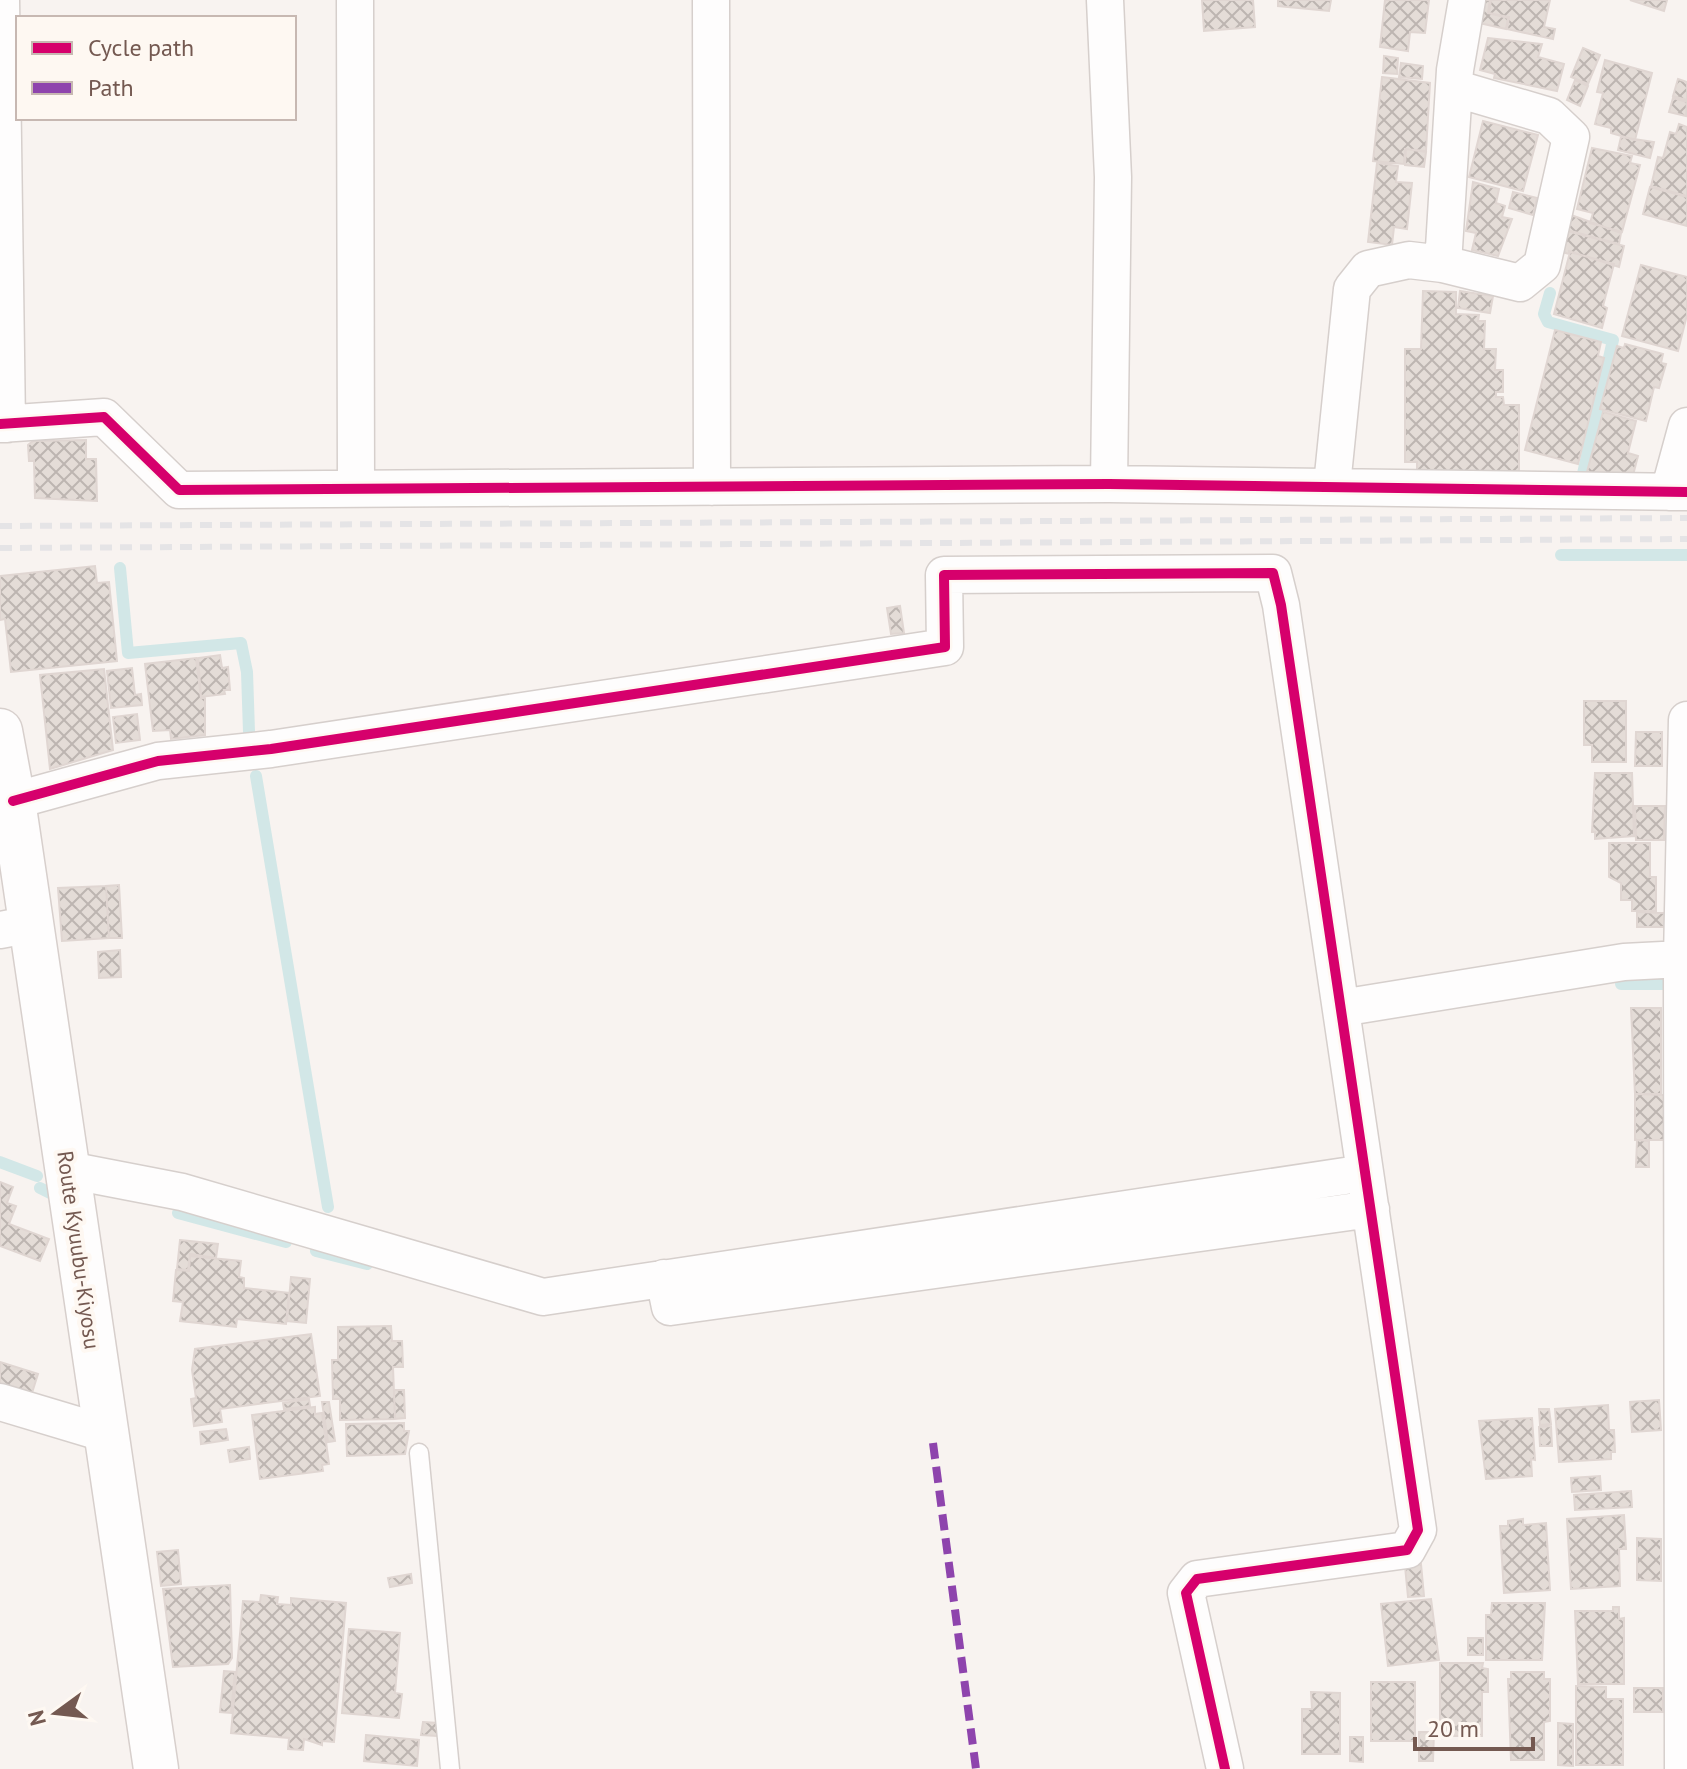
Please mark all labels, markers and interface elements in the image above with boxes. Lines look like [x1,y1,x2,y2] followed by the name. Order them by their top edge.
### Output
[16,16,296,120] legend
[88,32,194,63] text: Cycle path
[88,72,134,103] text: Path
[51,1149,107,1351] street label: Route Kyuubu-Kiyosu
[16,1673,96,1753] north arrow
[1415,1701,1533,1751] scale bar
[21,1708,52,1729] text: N
[1427,1713,1479,1744] text: 20 m

